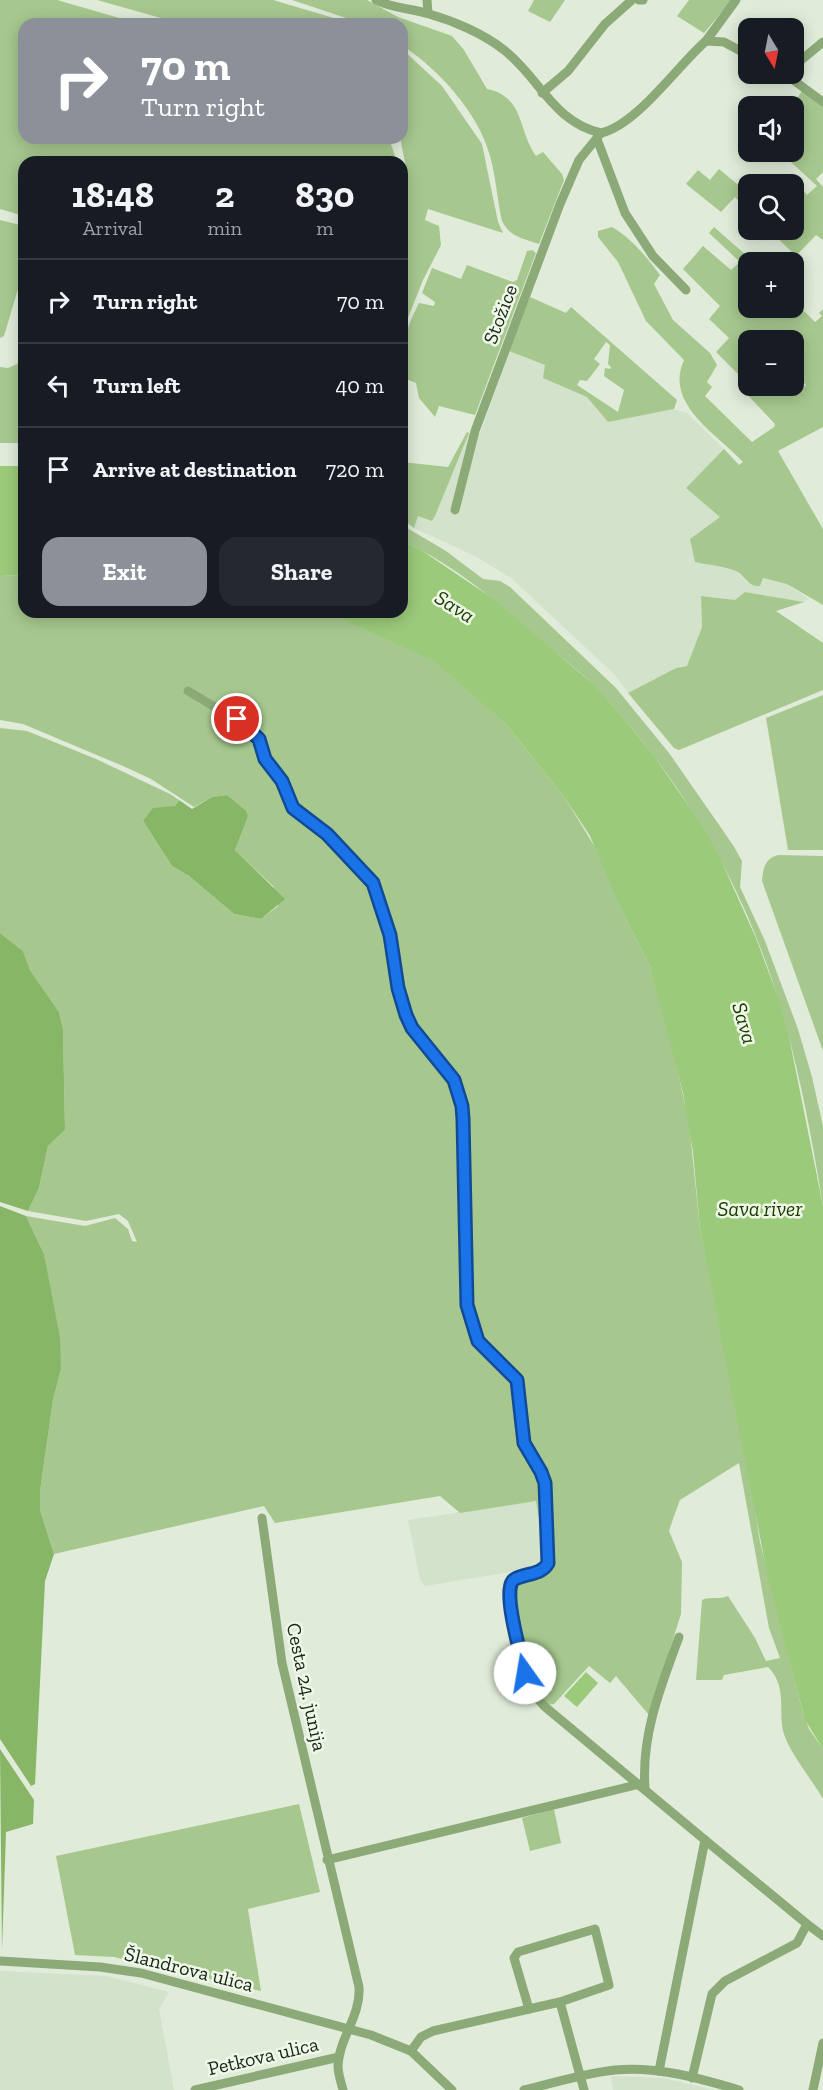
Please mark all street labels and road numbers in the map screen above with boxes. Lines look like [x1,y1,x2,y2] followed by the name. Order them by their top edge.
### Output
[478,281,522,347] street label: Stožice
[282,1621,332,1754] street label: Cesta 24. junija
[122,1941,256,1997] street label: Šlandrova ulica
[205,2031,321,2080] street label: Petkova ulica

